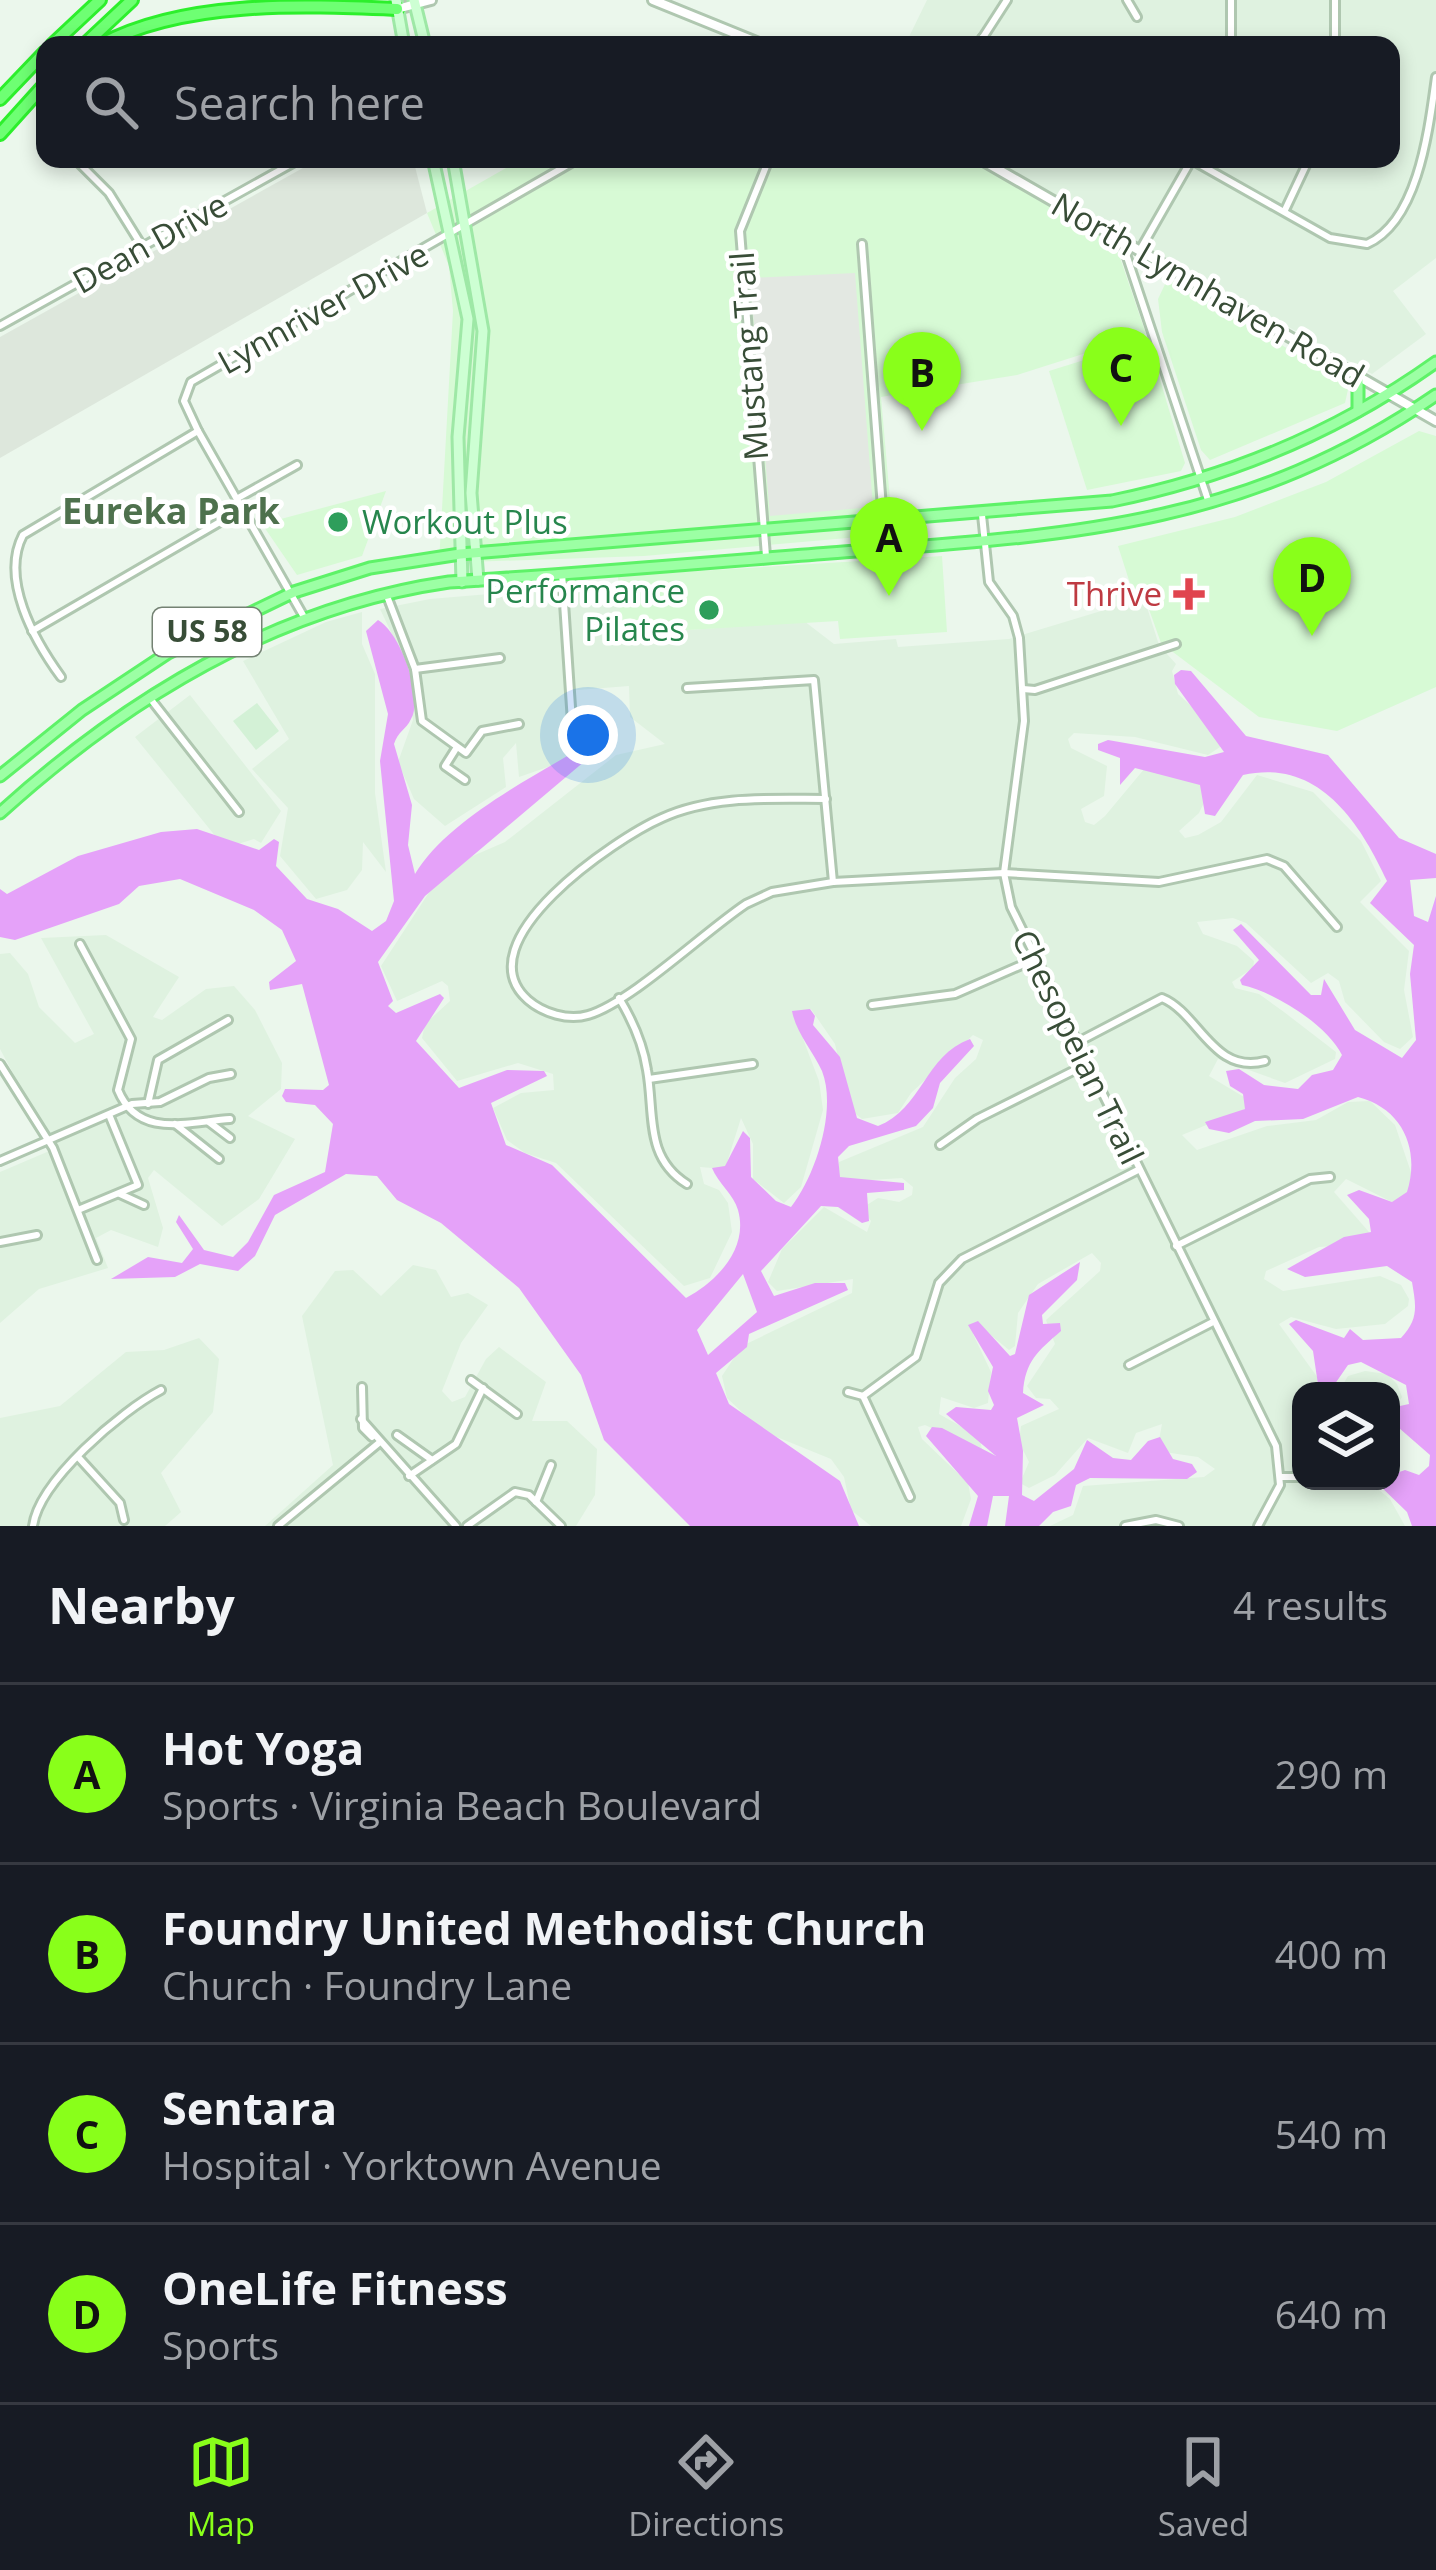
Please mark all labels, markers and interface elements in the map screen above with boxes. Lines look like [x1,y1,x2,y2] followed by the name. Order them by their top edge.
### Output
[36,36,1400,168] search box
[78,69,144,135] icon: search
[174,72,425,133] text: Search here
[64,182,235,304] street label: Dean Drive
[1044,182,1373,398] street label: North Lynnhaven Road
[210,231,436,384] street label: Lynnriver Drive
[719,250,778,462] street label: Mustang Trail
[1082,327,1160,426] pin: C
[883,332,961,431] pin: B
[62,486,281,535] district label: Eureka Park
[850,497,928,596] pin: A
[362,499,568,544] place label: Workout Plus
[325,509,351,535] marker: Workout Plus
[1273,537,1351,636] pin: D
[485,568,685,651] place label: Performance Pilates
[1067,571,1162,616] place label: Thrive
[1173,578,1205,610] marker: Thrive
[696,597,722,623] marker: Performance Pilates
[153,608,261,656] road number: US 58
[558,705,618,765] your location
[1002,922,1155,1172] street label: Chesopeian Trail
[1292,1382,1400,1490] map controls
[1292,1382,1400,1490] button: layers
[48,1569,235,1639] text: Nearby
[1233,1578,1388,1631] text: 4 results
[162,1717,364,1778] text: Hot Yoga
[74,1747,100,1800] text: A
[1275,1747,1388,1800] text: 290 m
[162,1778,762,1831] text: Sports · Virginia Beach Boulevard
[162,1897,926,1958] text: Foundry United Methodist Church
[74,1927,100,1980] text: B
[1275,1927,1388,1980] text: 400 m
[162,1958,572,2011] text: Church · Foundry Lane
[162,2077,337,2138] text: Sentara
[75,2107,99,2160] text: C
[1275,2107,1388,2160] text: 540 m
[162,2138,662,2191] text: Hospital · Yorktown Avenue
[162,2257,508,2318] text: OneLife Fitness
[73,2287,101,2340] text: D
[1275,2287,1388,2340] text: 640 m
[162,2318,279,2371] text: Sports
[187,2429,255,2546] tab: Map
[628,2429,784,2546] tab: Directions
[1158,2429,1249,2546] tab: Saved

